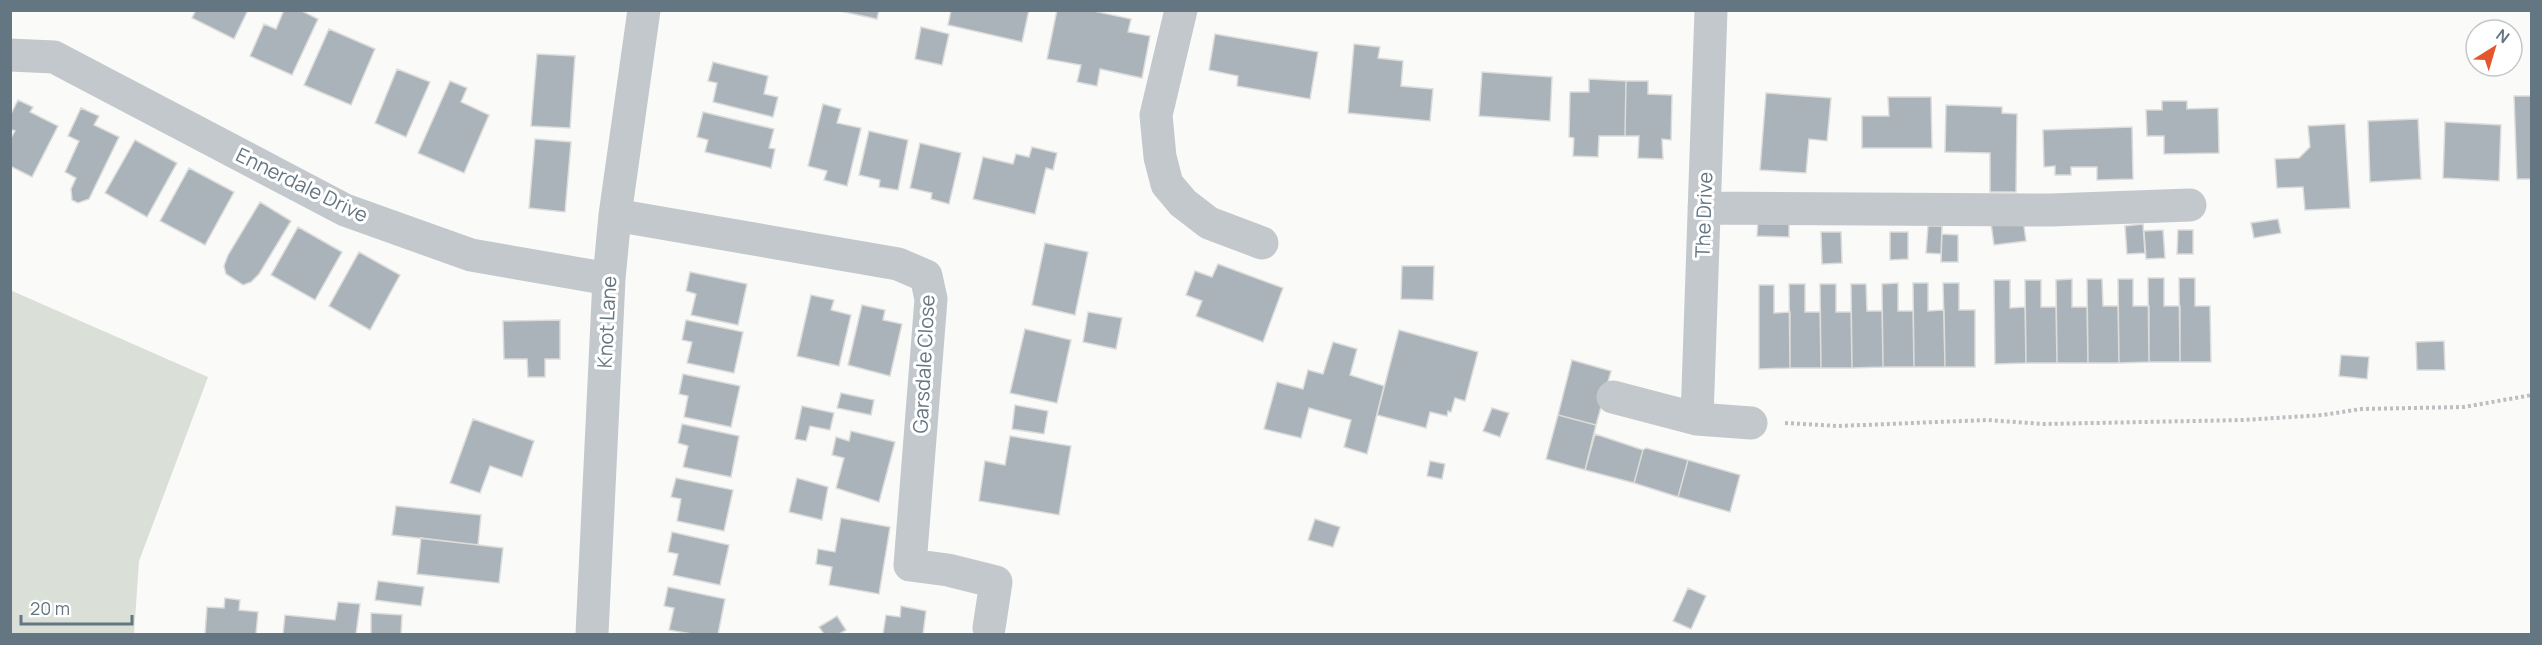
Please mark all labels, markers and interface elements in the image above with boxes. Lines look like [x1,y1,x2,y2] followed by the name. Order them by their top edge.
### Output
[2464,18,2524,78] north arrow
[2492,24,2514,48] text: N
[232,141,373,228] street label: Ennerdale Drive
[1689,171,1718,259] street label: The Drive
[591,275,622,369] street label: Knot Lane
[906,294,941,434] street label: Garsdale Close
[21,588,132,626] scale bar
[30,596,70,620] text: 20 m

